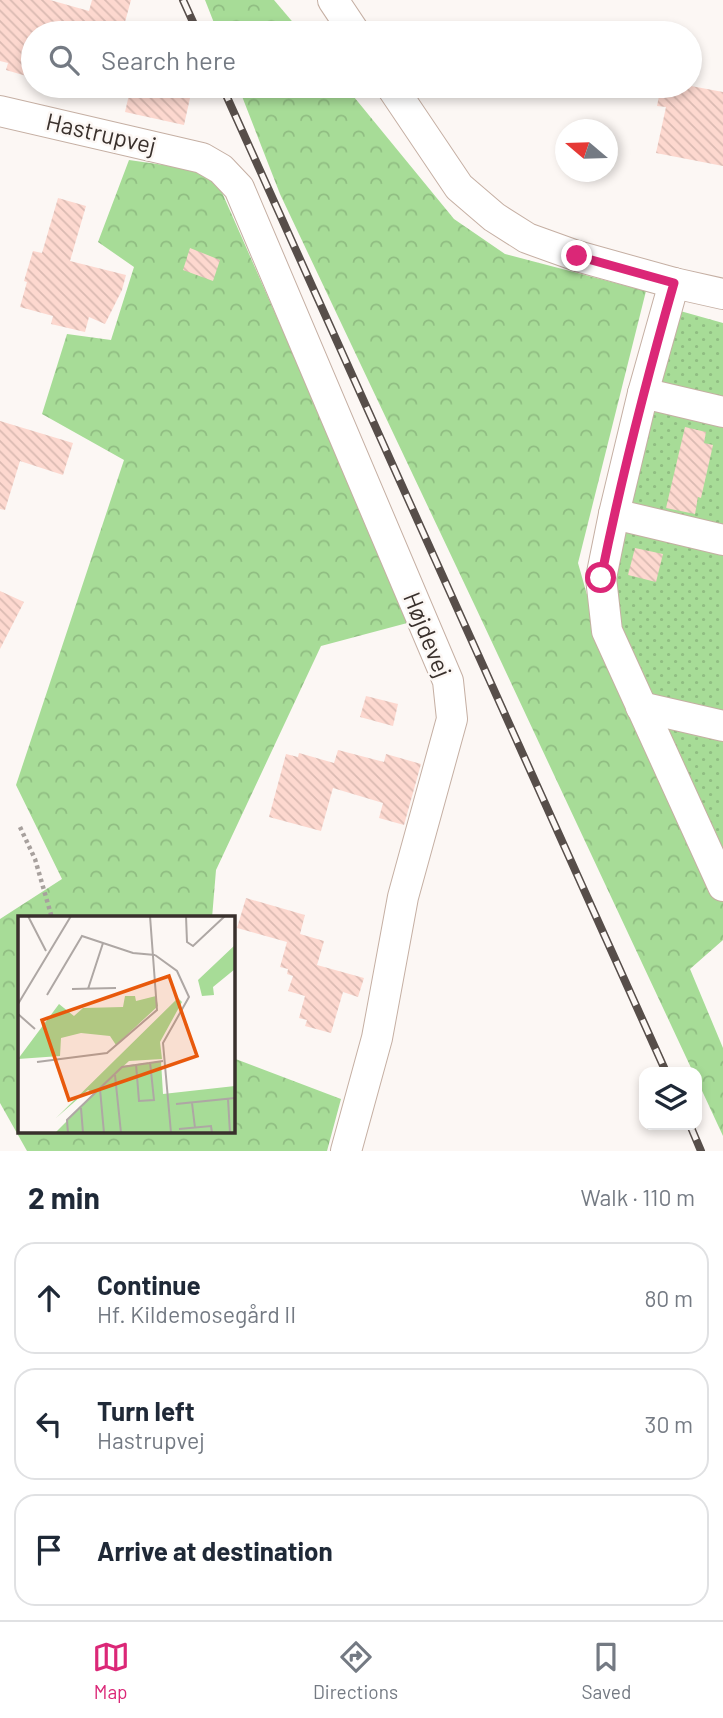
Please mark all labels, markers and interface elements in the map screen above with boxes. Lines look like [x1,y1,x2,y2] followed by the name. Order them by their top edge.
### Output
[21,21,702,98] search box
[45,41,83,79] icon: search
[101,44,236,75] text: Search here
[43,106,159,159] street label: Hastrupvej
[555,119,618,182] north arrow
[561,240,592,271] route end
[585,562,616,593] route start
[398,588,459,681] street label: Højdevej
[18,916,234,1134] inset map
[639,1067,702,1130] map controls
[639,1067,702,1130] button: layers
[28,1179,100,1215] text: 2 min
[581,1183,695,1211] text: Walk · 110 m
[97,1269,201,1300] text: Continue
[30,1279,68,1317] icon: ahead
[644,1284,693,1312] text: 80 m
[97,1300,296,1328] text: Hf. Kildemosegård II
[97,1395,195,1426] text: Turn left
[30,1405,68,1443] icon: left
[645,1410,693,1438] text: 30 m
[97,1426,205,1454] text: Hastrupvej
[30,1531,68,1569] icon: arrive
[97,1535,333,1566] text: Arrive at destination
[92,1638,130,1703] tab: Map
[313,1638,398,1703] tab: Directions
[581,1638,631,1703] tab: Saved

